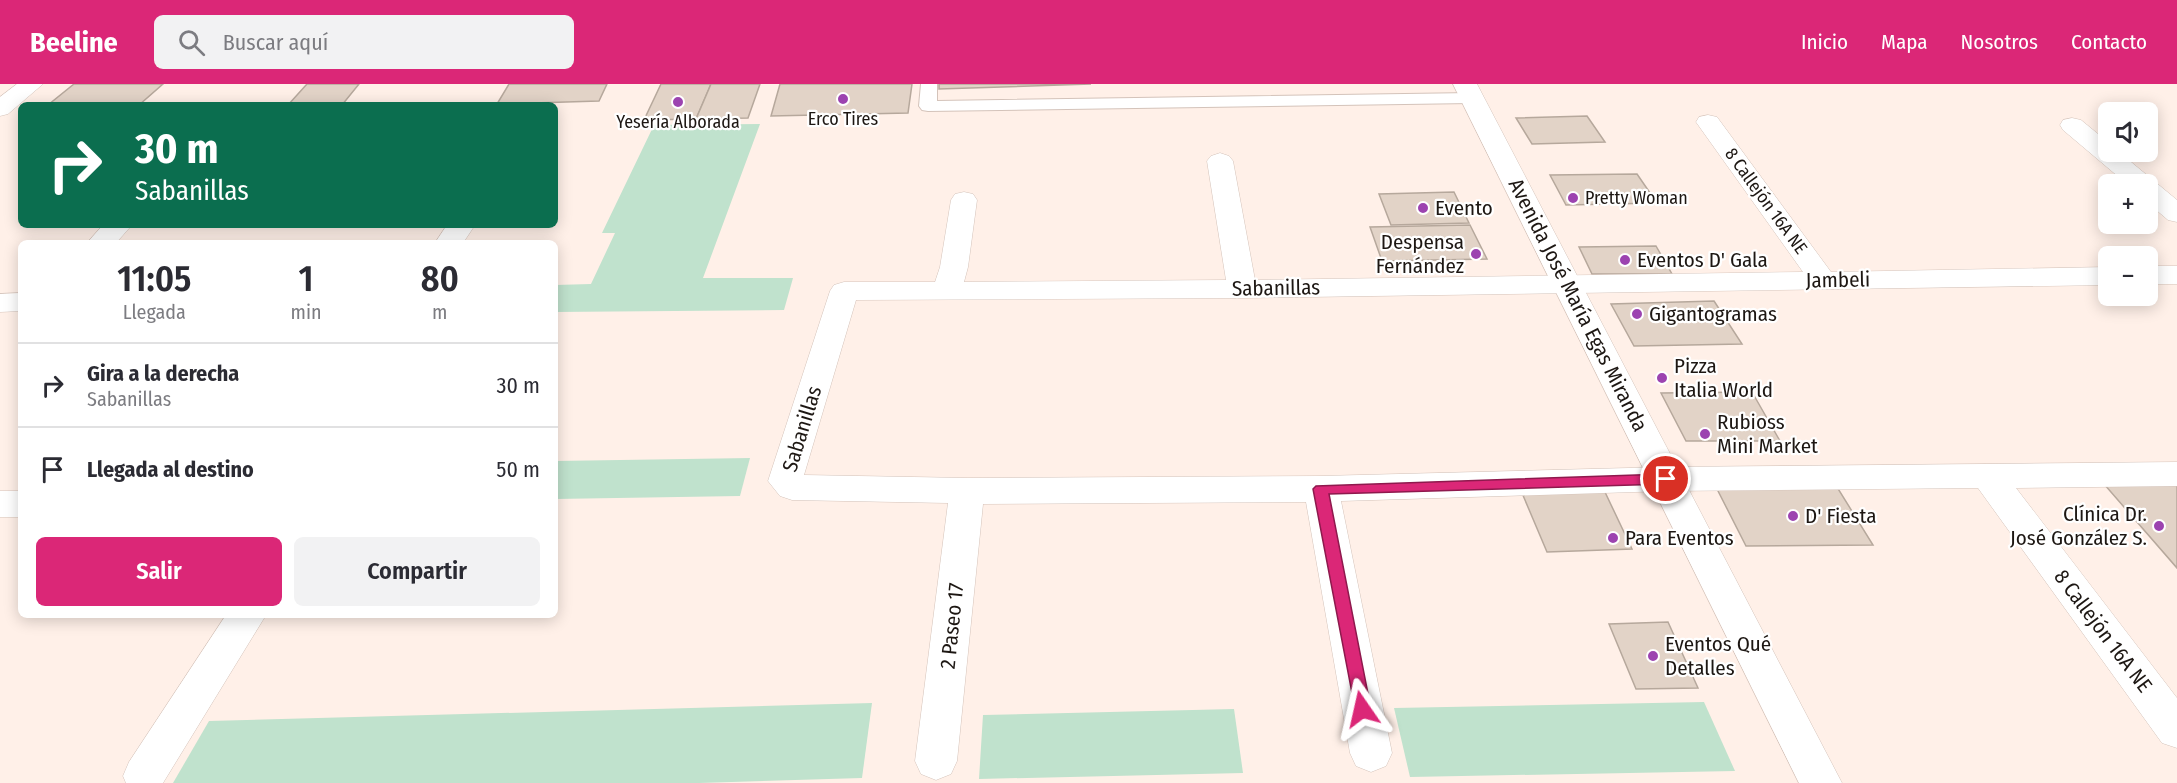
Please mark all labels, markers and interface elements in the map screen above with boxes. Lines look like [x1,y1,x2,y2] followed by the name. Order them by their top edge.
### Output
[154,15,574,69] search box
[30,26,118,59] text: Beeline
[175,26,208,59] icon: search
[223,29,328,56] text: Buscar aquí
[1801,29,1848,55] text: Inicio
[1881,29,1928,55] text: Mapa
[1961,29,2038,55] text: Nosotros
[2071,29,2147,55] text: Contacto
[836,92,850,106] marker: Erco Tires
[671,95,685,109] marker: Yesería Alborada
[2098,102,2158,306] map controls
[2098,102,2158,162] button: sound
[808,108,878,130] place label: Erco Tires
[616,111,740,133] place label: Yesería Alborada
[135,124,219,174] text: 30 m
[36,126,114,204] icon: right
[1720,144,1812,258] street label: 8 Callejón 16A NE
[1503,174,1653,436] street label: Avenida José María Egas Miranda
[2098,174,2158,234] button: +
[135,175,249,207] text: Sabanillas
[1585,187,1688,209] place label: Pretty Woman
[1566,191,1580,205] marker: Pretty Woman
[1435,195,1493,221] place label: Evento
[1416,201,1430,215] marker: Evento
[1376,229,1464,279] place label: Despensa Fernández
[2098,246,2158,306] button: −
[1469,247,1483,261] marker: Despensa Fernández
[1637,247,1768,273] place label: Eventos D' Gala
[1618,253,1632,267] marker: Eventos D' Gala
[117,257,191,301] text: 11:05
[299,257,314,301] text: 1
[421,257,459,301] text: 80
[1805,266,1871,294] street label: Jambeli
[1232,274,1320,302] street label: Sabanillas
[123,300,186,324] text: Llegada
[291,300,322,324] text: min
[432,300,447,324] text: m
[1649,301,1777,327] place label: Gigantogramas
[1630,307,1644,321] marker: Gigantogramas
[1674,353,1773,403] place label: Pizza Italia World
[87,360,239,387] text: Gira a la derecha
[36,369,69,402] icon: right
[1655,371,1669,385] marker: Pizza Italia World
[497,372,540,399] text: 30 m
[777,383,827,475] street label: Sabanillas
[87,387,171,411] text: Sabanillas
[1717,409,1818,459] place label: Rubioss Mini Market
[1698,427,1712,441] marker: Rubioss Mini Market
[36,453,69,486] icon: arrive
[1640,453,1691,504] pin
[87,456,254,483] text: Llegada al destino
[496,456,540,483] text: 50 m
[1649,462,1682,495] icon: arrive
[2010,501,2147,551] place label: Clínica Dr. José González S.
[1805,503,1877,529] place label: D' Fiesta
[1786,509,1800,523] marker: D' Fiesta
[2152,519,2166,533] marker: Clínica Dr. José González S.
[1625,525,1734,551] place label: Para Eventos
[1606,531,1620,545] marker: Para Eventos
[36,537,282,606] button: Salir
[294,537,540,606] button: Compartir
[2048,565,2158,698] street label: 8 Callejón 16A NE
[935,582,969,670] street label: 2 Paseo 17
[1665,631,1771,681] place label: Eventos Qué Detalles
[1646,649,1660,663] marker: Eventos Qué Detalles
[1330,677,1394,741] position arrow

